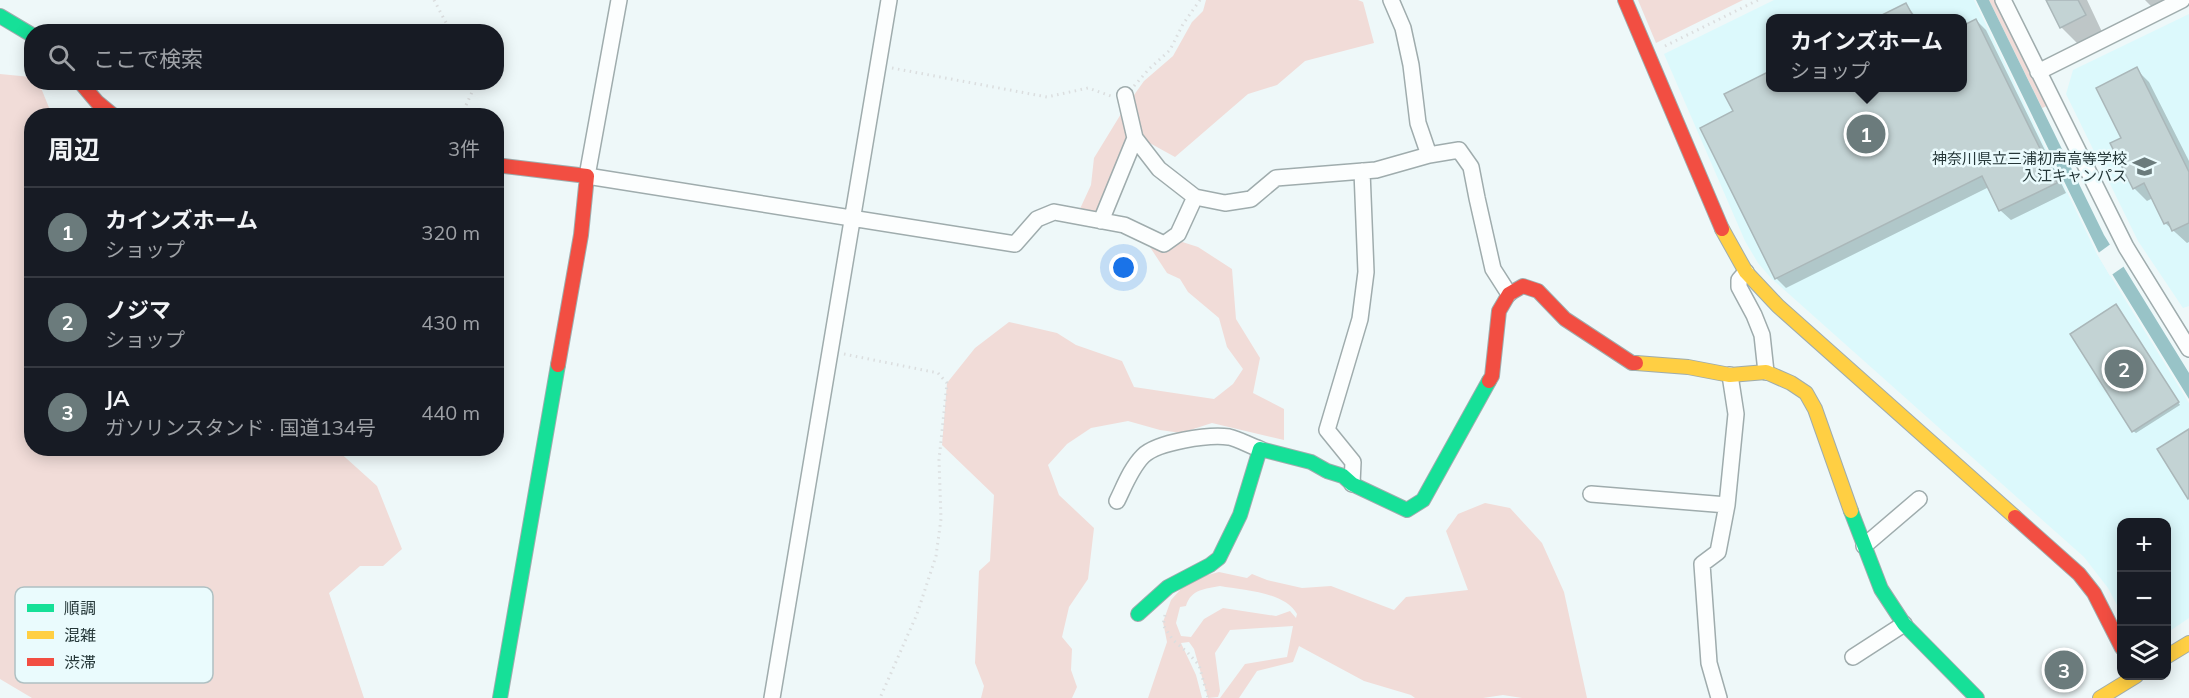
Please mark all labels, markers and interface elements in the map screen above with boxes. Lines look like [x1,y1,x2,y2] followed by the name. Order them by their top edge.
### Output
[1766,14,1967,92] popup
[24,24,504,90] search box
[1790,27,1943,55] text: カインズホーム
[45,41,78,74] icon: search
[93,45,203,73] text: ここで検索
[1790,58,1870,83] text: ショップ
[1846,112,1886,156] pin: 1
[48,133,100,166] text: 周辺
[448,136,480,161] text: 3件
[1932,149,2127,185] place label: 神奈川県立三浦初声高等学校 入江キャンパス
[2132,154,2158,180] school or university icon: 神奈川県立三浦初声高等学校 入江キャンパス
[105,206,258,234] text: カインズホーム
[62,220,74,245] text: 1
[421,220,480,245] text: 320 m
[105,237,185,262] text: ショップ
[1109,253,1138,282] your location
[105,296,171,324] text: ノジマ
[62,310,74,335] text: 2
[421,310,480,335] text: 430 m
[105,327,185,352] text: ショップ
[2104,346,2144,392] pin: 2
[105,384,129,412] text: JA
[62,400,74,425] text: 3
[421,400,480,425] text: 440 m
[105,415,376,440] text: ガソリンスタンド · 国道134号
[2117,518,2171,680] map controls
[2117,518,2171,572] button: +
[2117,572,2171,626] button: −
[15,587,213,683] legend
[64,598,96,618] text: 順調
[64,625,96,645] text: 混雑
[2117,626,2171,680] button: layers
[2044,648,2084,692] pin: 3
[64,652,96,672] text: 渋滞

